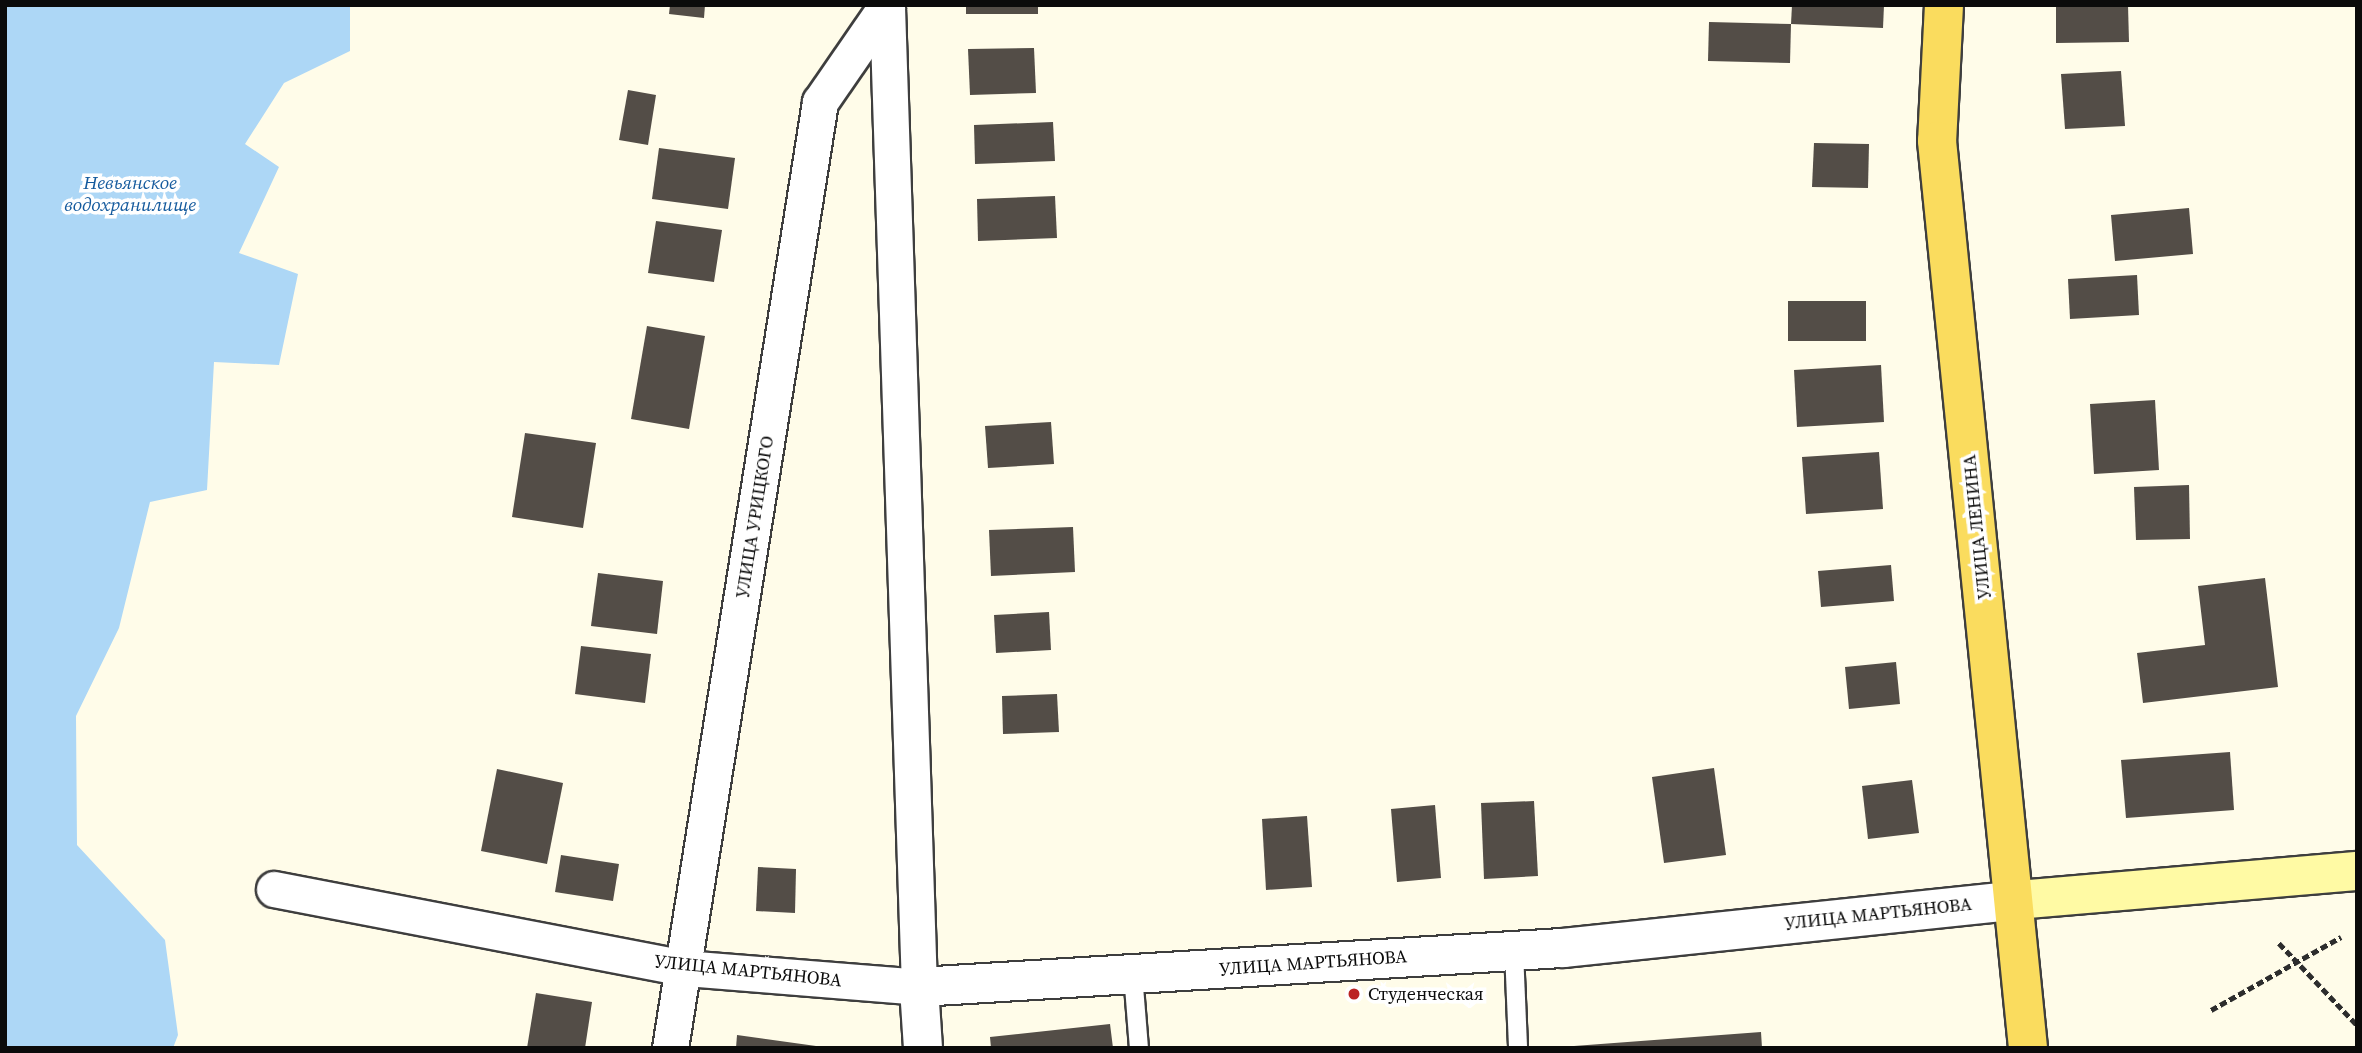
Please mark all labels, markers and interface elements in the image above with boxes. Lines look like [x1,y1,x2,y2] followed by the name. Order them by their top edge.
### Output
[64,172,196,216] water label: Невьянское водохранилище
[731,434,779,600] street label: УЛИЦА УРИЦКОГО
[1959,454,1995,600] street label: УЛИЦА ЛЕНИНА
[1783,893,1973,935] street label: УЛИЦА МАРТЬЯНОВА
[1218,946,1408,980] street label: УЛИЦА МАРТЬЯНОВА
[653,950,843,992] street label: УЛИЦА МАРТЬЯНОВА
[1368,983,1484,1005] place label: Студенческая
[1346,986,1362,1002] marker: Студенческая

